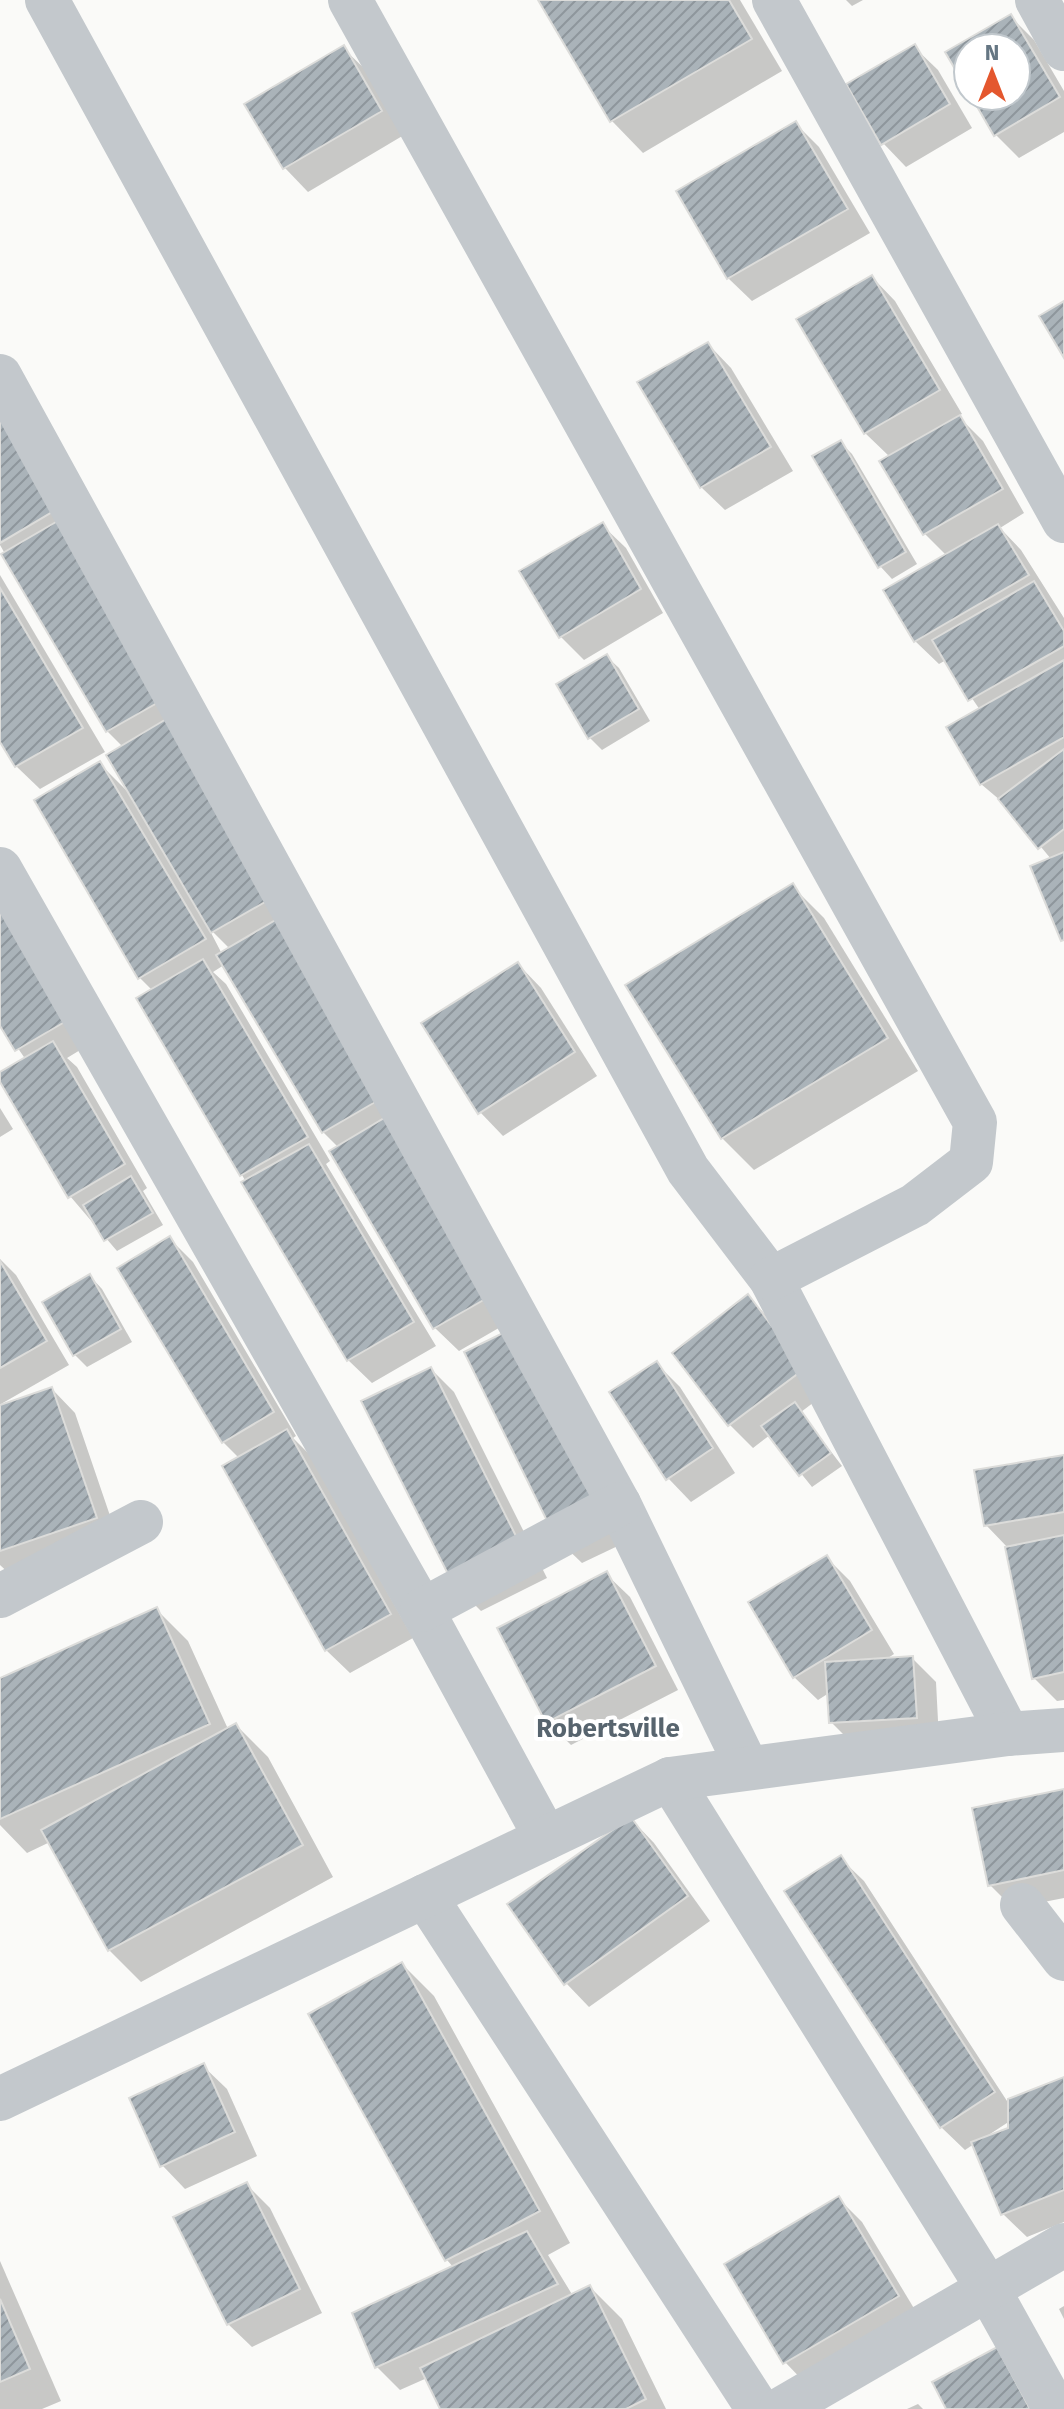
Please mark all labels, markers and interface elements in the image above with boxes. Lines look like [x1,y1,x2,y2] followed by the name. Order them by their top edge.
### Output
[952,32,1032,112] north arrow
[985,39,999,66] text: N
[536,1713,680,1744] district label: Robertsville

